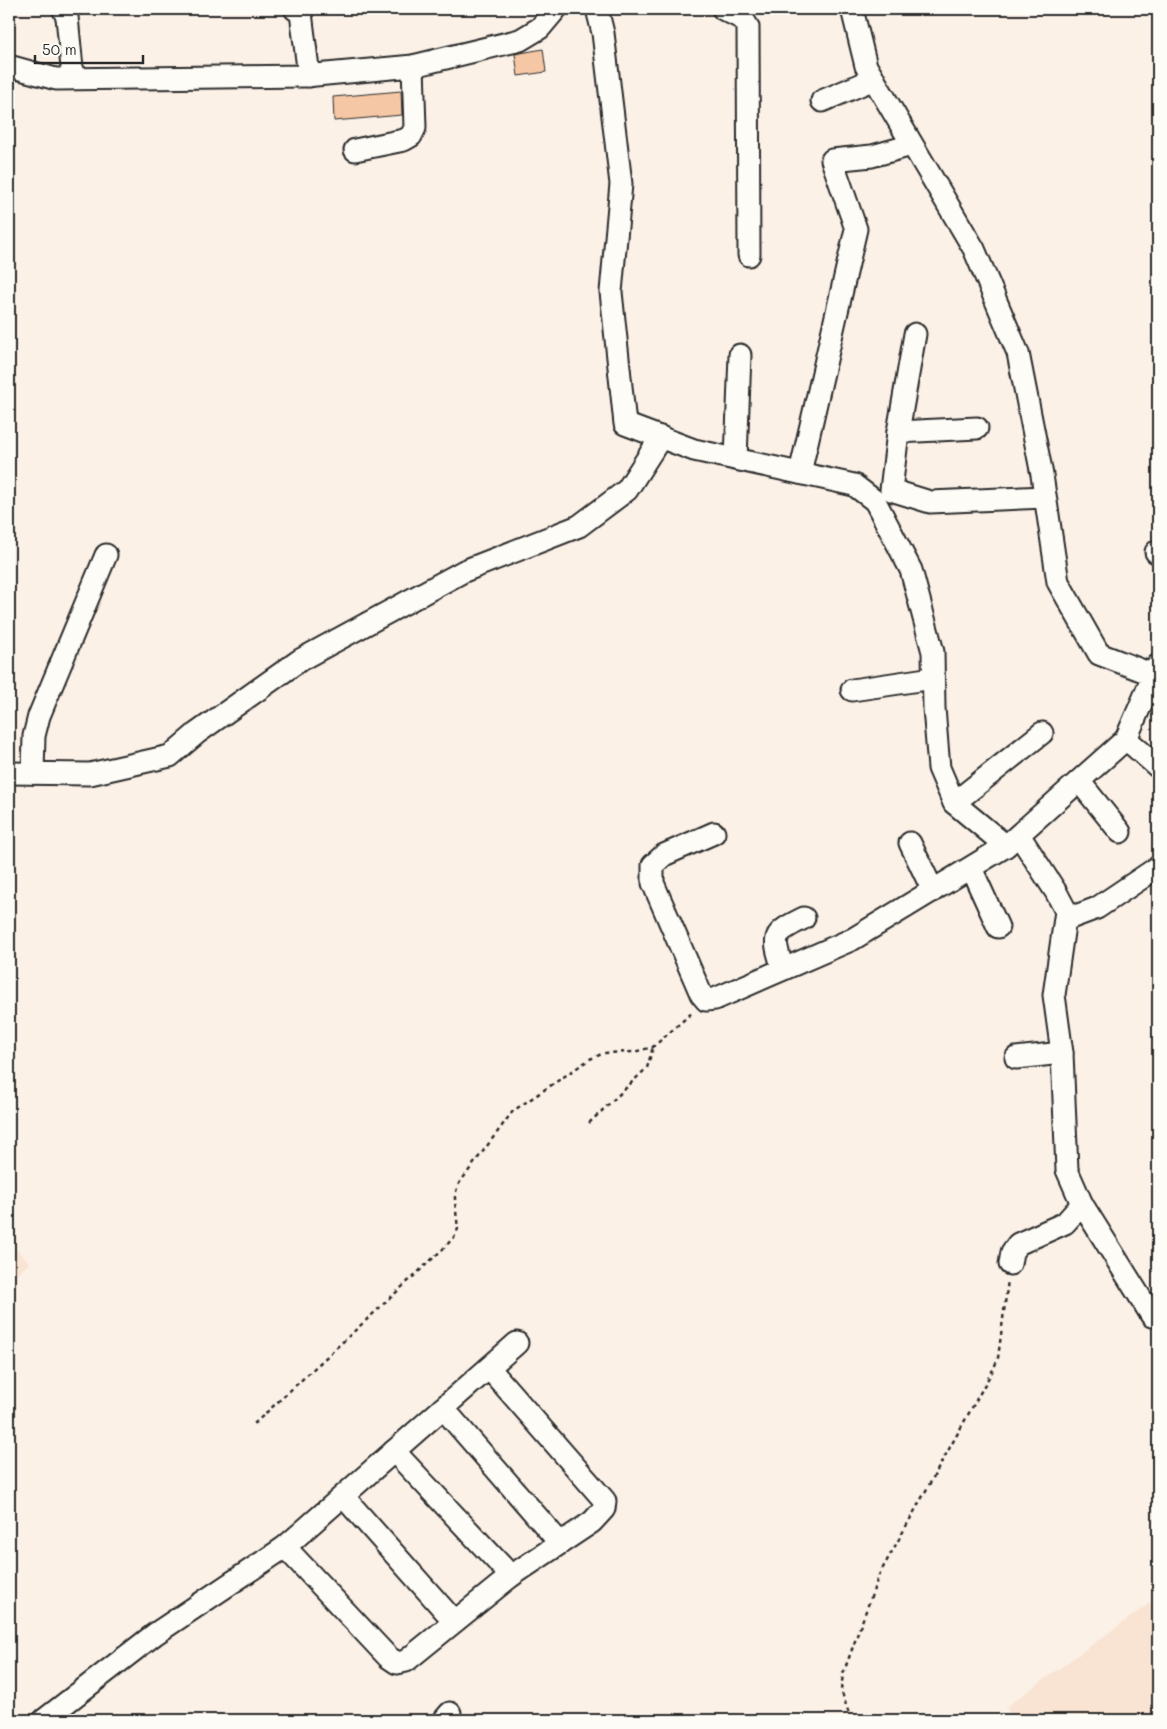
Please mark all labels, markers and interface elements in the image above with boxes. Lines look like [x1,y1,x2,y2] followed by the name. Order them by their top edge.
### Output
[35,32,142,64] scale bar
[42,39,77,59] text: 50 m

